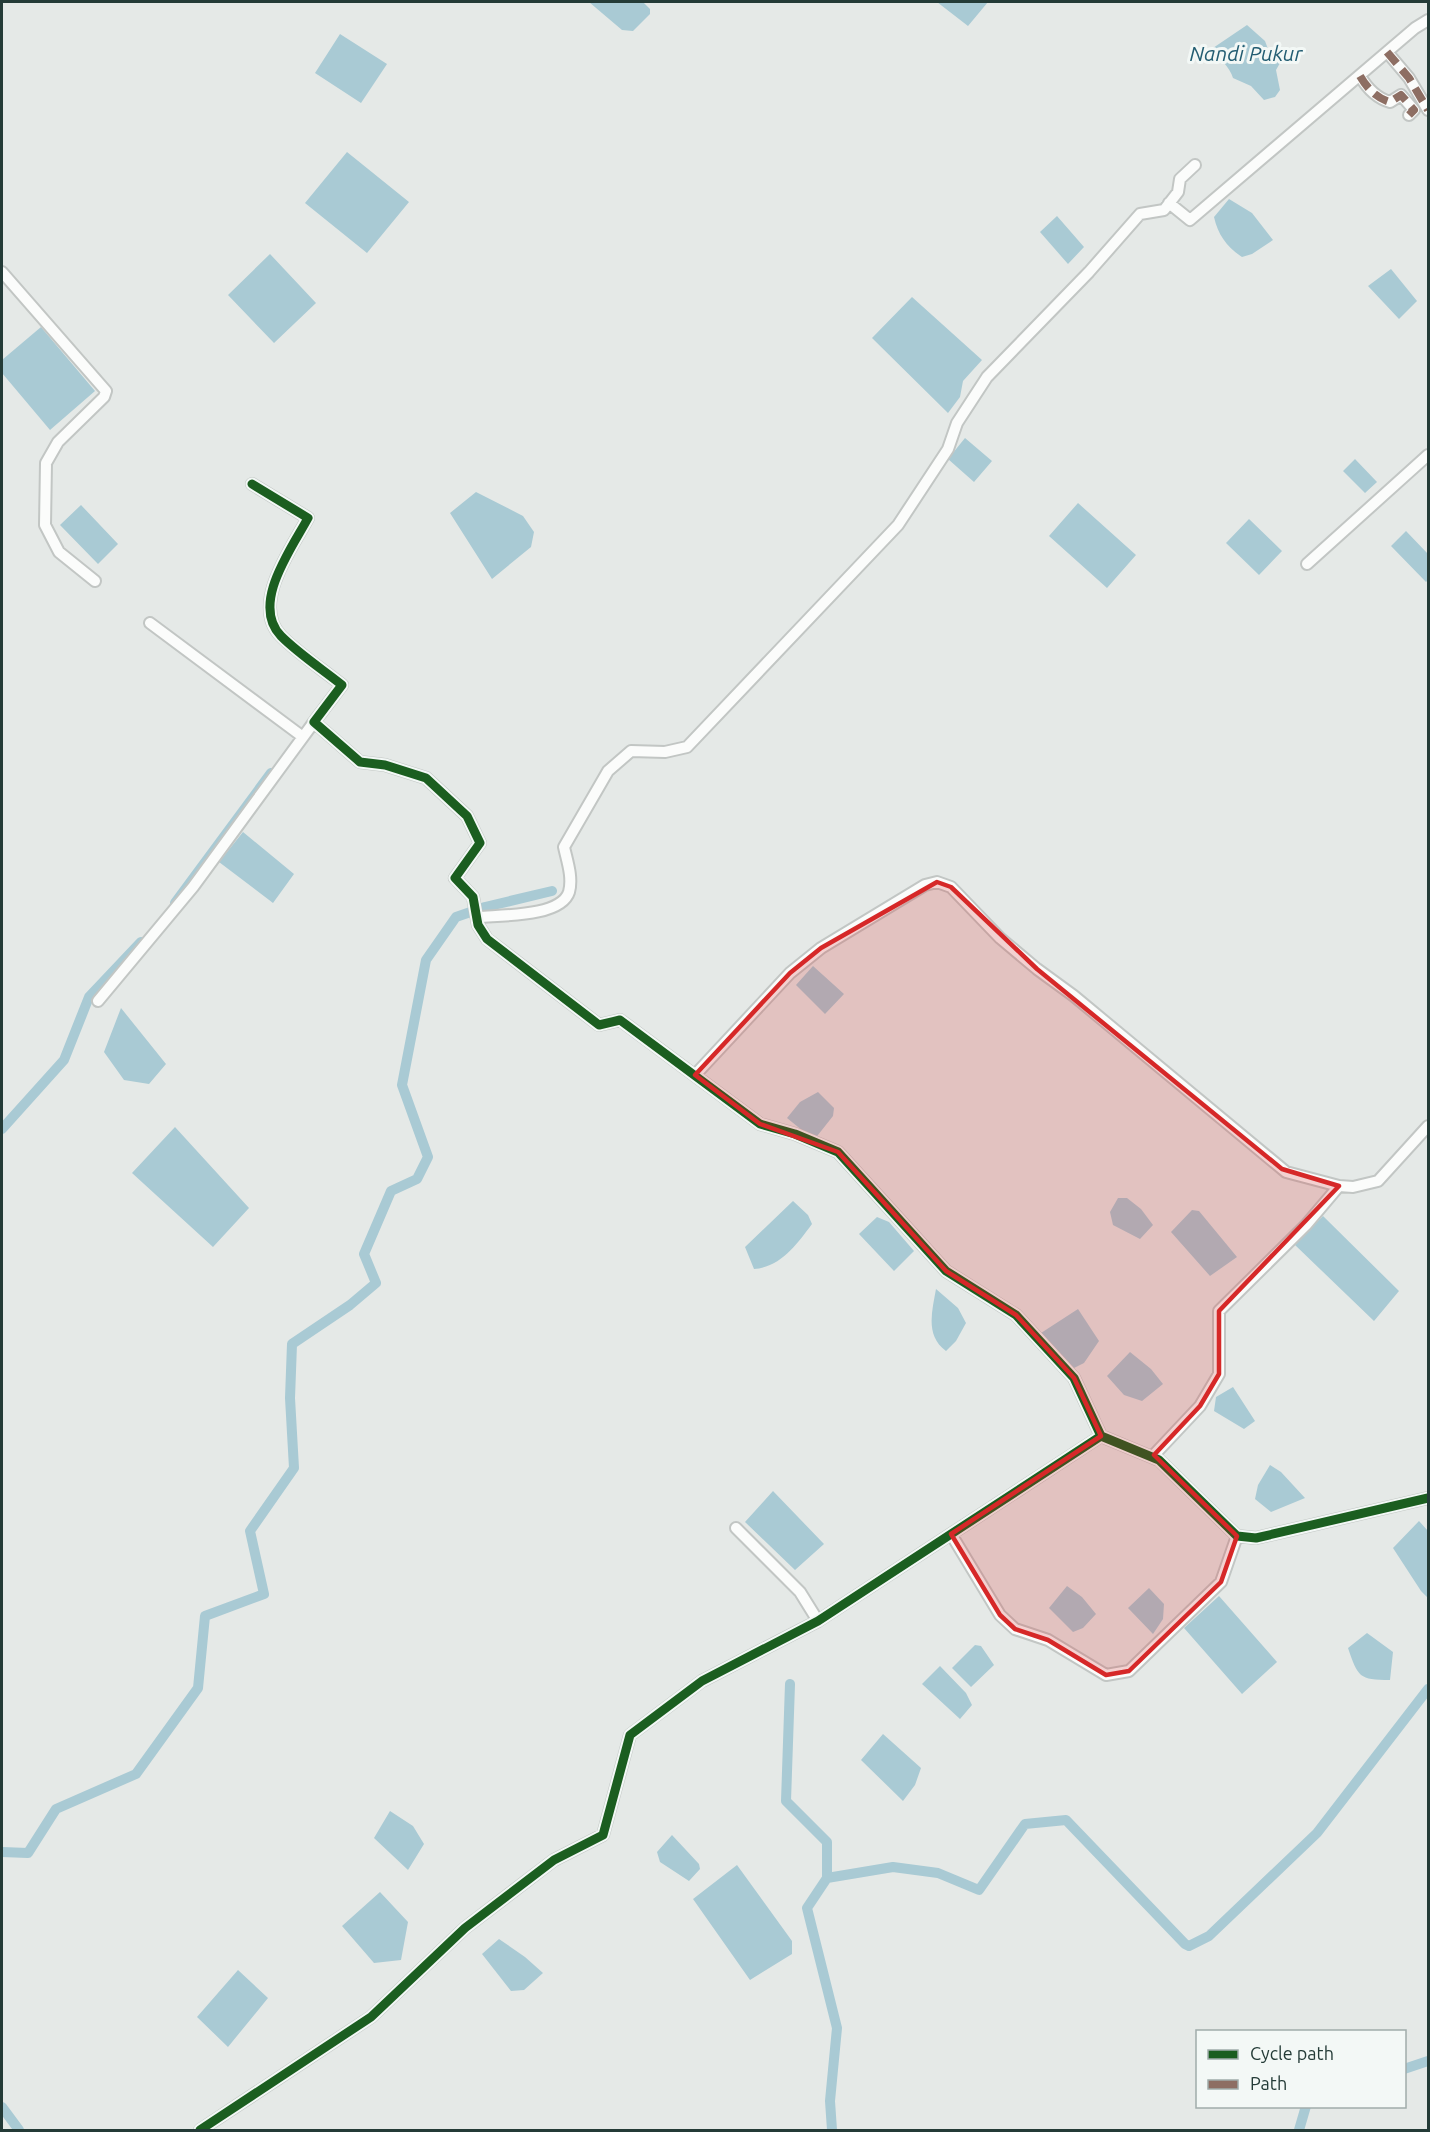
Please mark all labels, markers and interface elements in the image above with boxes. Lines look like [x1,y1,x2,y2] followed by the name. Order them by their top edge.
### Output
[1190,41,1303,65] water label: Nandi Pukur
[1196,2030,1406,2108] legend
[1250,2043,1334,2063] text: Cycle path
[1250,2073,1287,2093] text: Path

